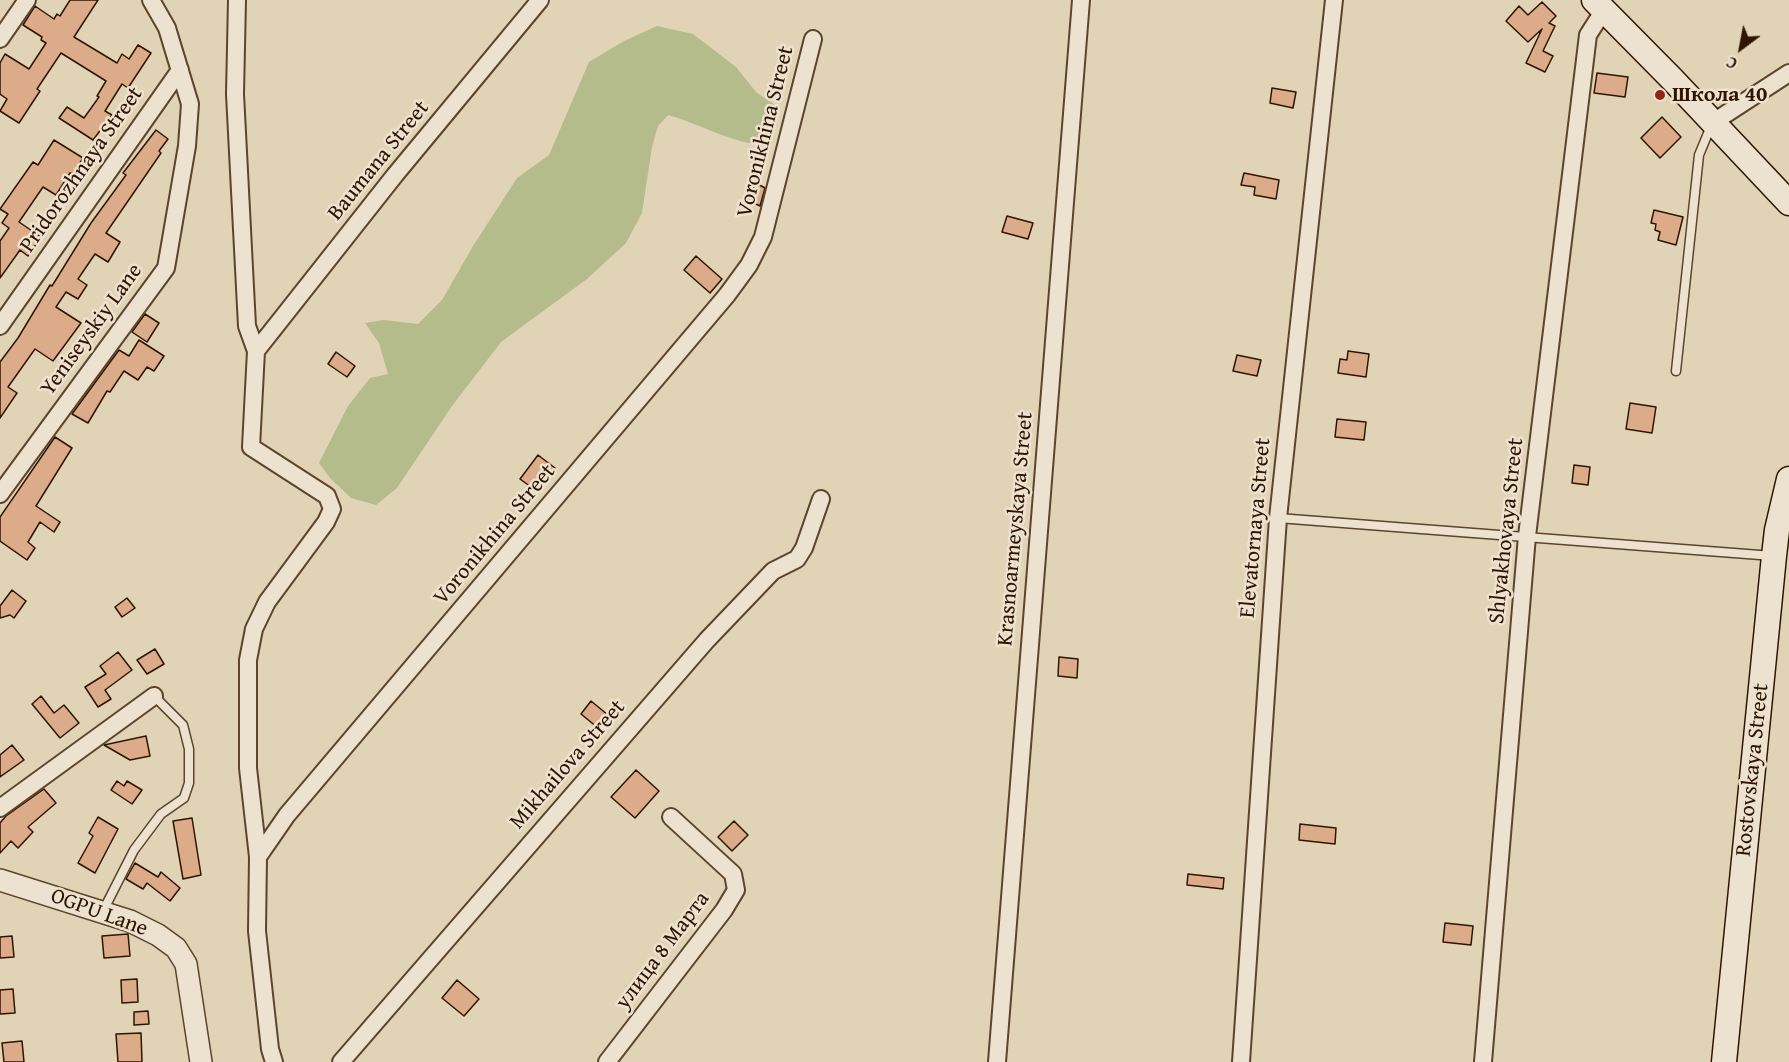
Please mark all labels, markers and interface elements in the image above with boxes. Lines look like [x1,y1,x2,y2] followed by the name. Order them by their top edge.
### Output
[1711,18,1771,78] north arrow
[732,44,800,220] street label: Voronikhina Street
[1721,51,1742,76] text: С
[15,82,149,258] street label: Pridorozhnaya Street
[1672,82,1767,108] place label: Школа 40
[1653,88,1667,102] marker: Школа 40
[323,96,435,226] street label: Baumana Street
[35,259,149,401] street label: Yeniseyskiy Lane
[993,411,1039,647] street label: Krasnoarmeyskaya Street
[1235,437,1277,619] street label: Elevatornaya Street
[1484,437,1530,625] street label: Shlyakhovaya Street
[428,459,562,611] street label: Voronikhina Street
[1731,682,1775,858] street label: Rostovskaya Street
[505,695,631,835] street label: Mikhailova Street
[47,883,151,943] street label: OGPU Lane
[610,887,716,1015] street label: улица 8 Марта

